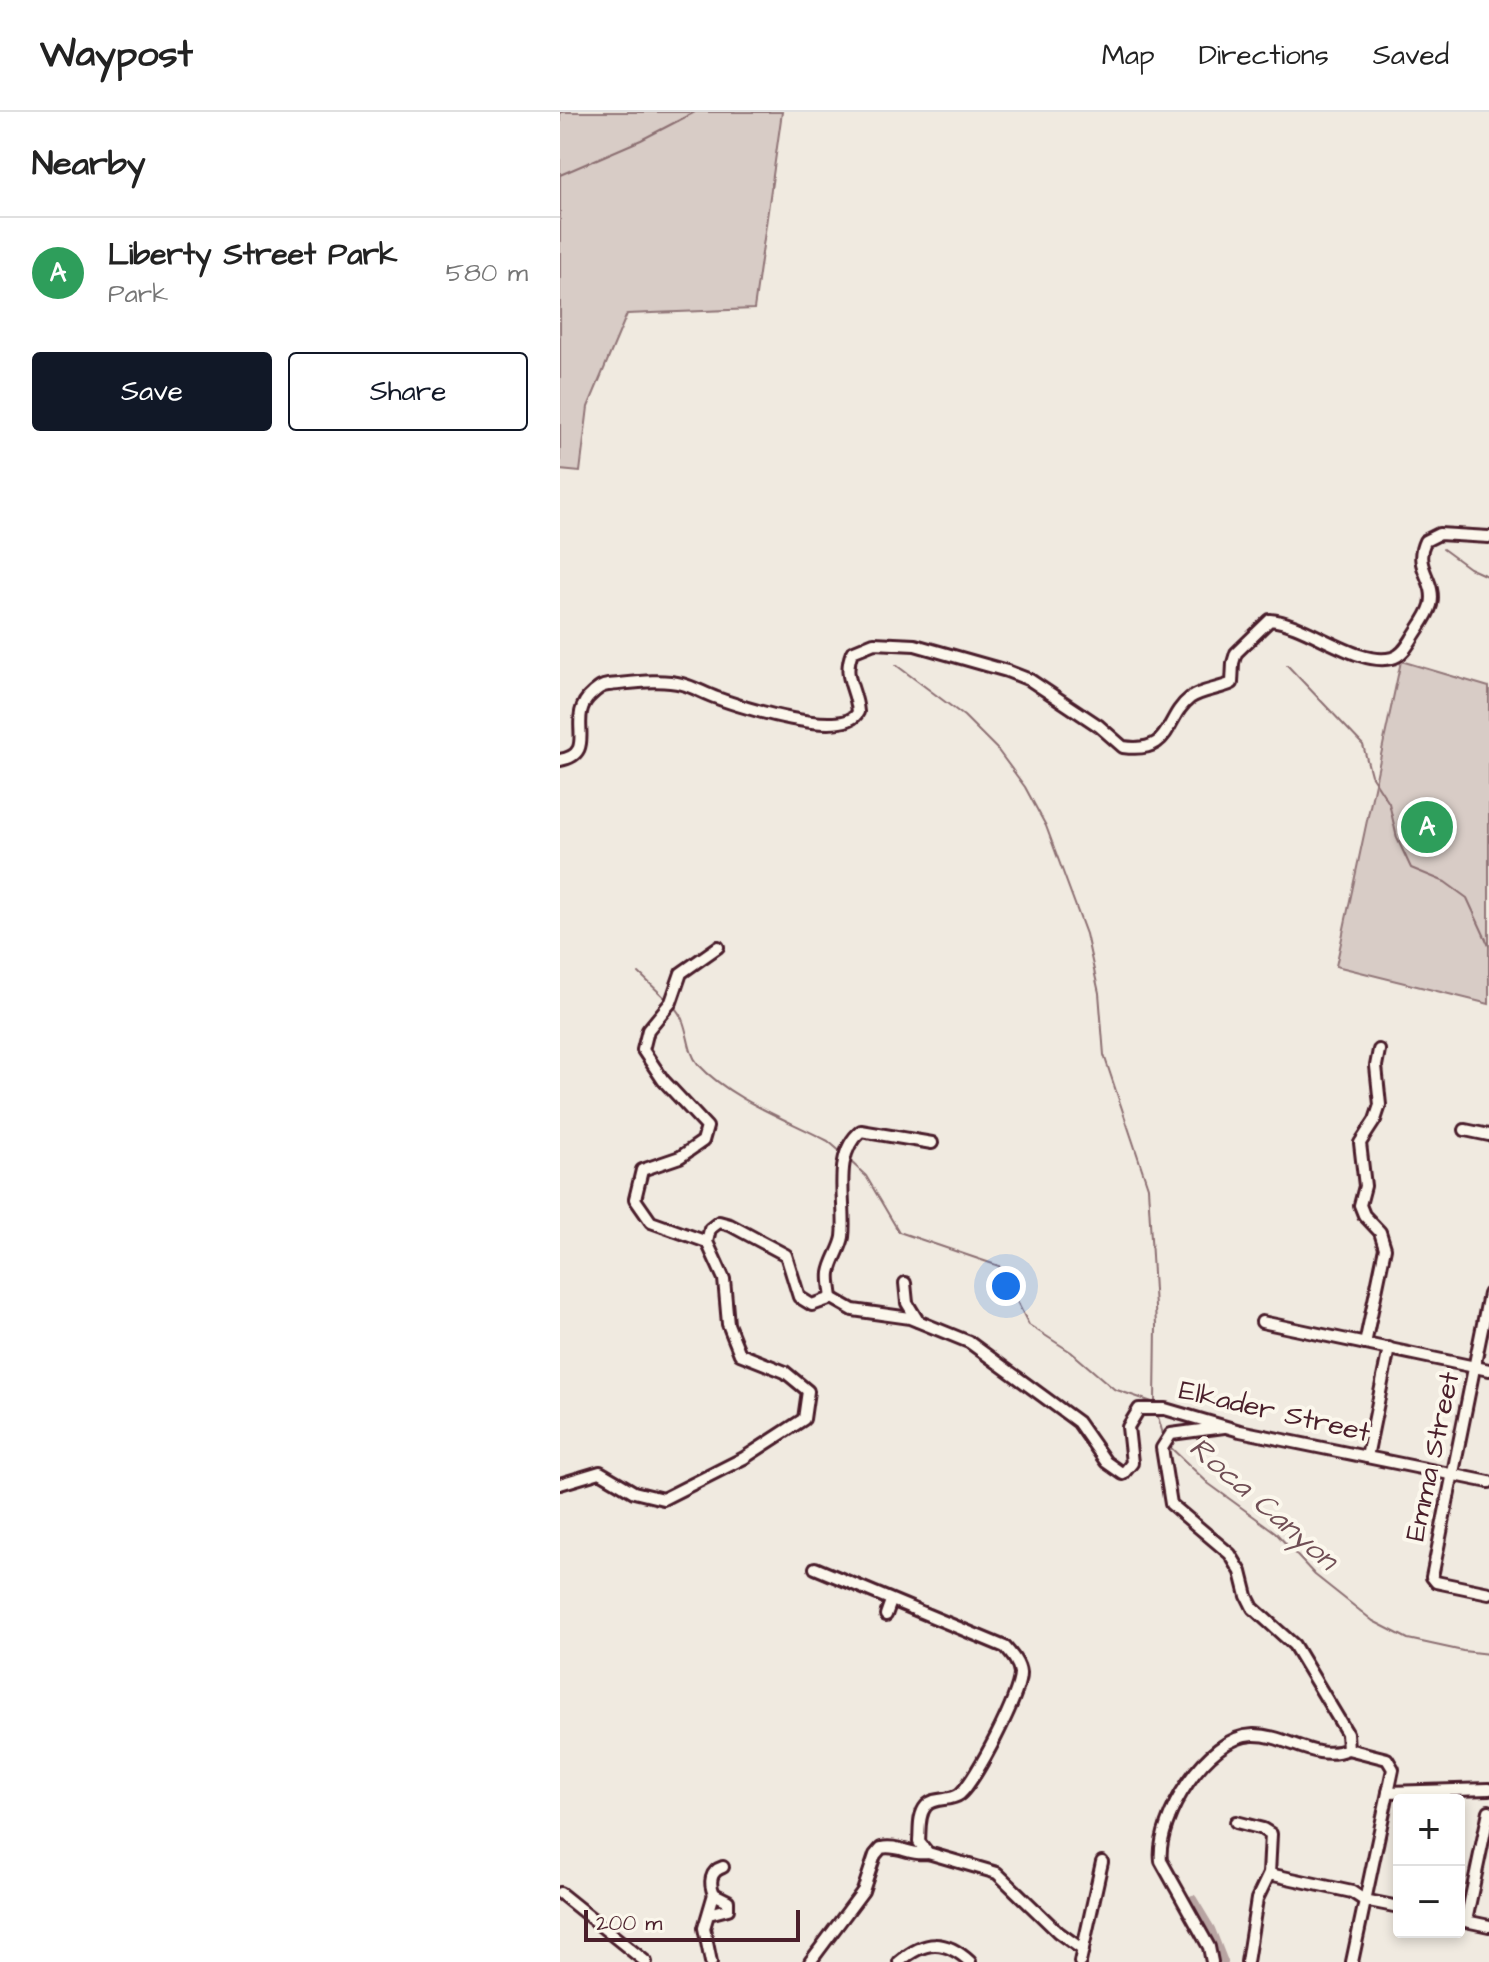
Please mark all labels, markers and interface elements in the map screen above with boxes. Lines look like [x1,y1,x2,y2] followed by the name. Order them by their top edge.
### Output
[40,29,193,81] text: Waypost
[1102,36,1155,75] text: Map
[1199,36,1329,75] text: Directions
[1373,36,1449,75] text: Saved
[32,140,146,188] text: Nearby
[108,234,397,276] text: Liberty Street Park
[50,255,66,291] text: A
[446,255,528,291] text: 580 m
[108,276,168,312] text: Park
[32,352,272,431] button: Save
[288,352,528,431] button: Share
[1401,797,1453,857] pin: A
[986,1266,1026,1306] your location
[1396,1367,1470,1544] street label: Emma Street
[1175,1371,1375,1453] street label: Elkader Street
[1179,1427,1349,1583] water label: Roca Canyon
[1393,1794,1465,1938] map controls
[1393,1794,1465,1866] button: +
[1393,1866,1465,1938] button: −
[584,1906,800,1942] scale bar
[596,1908,662,1939] text: 200 m

